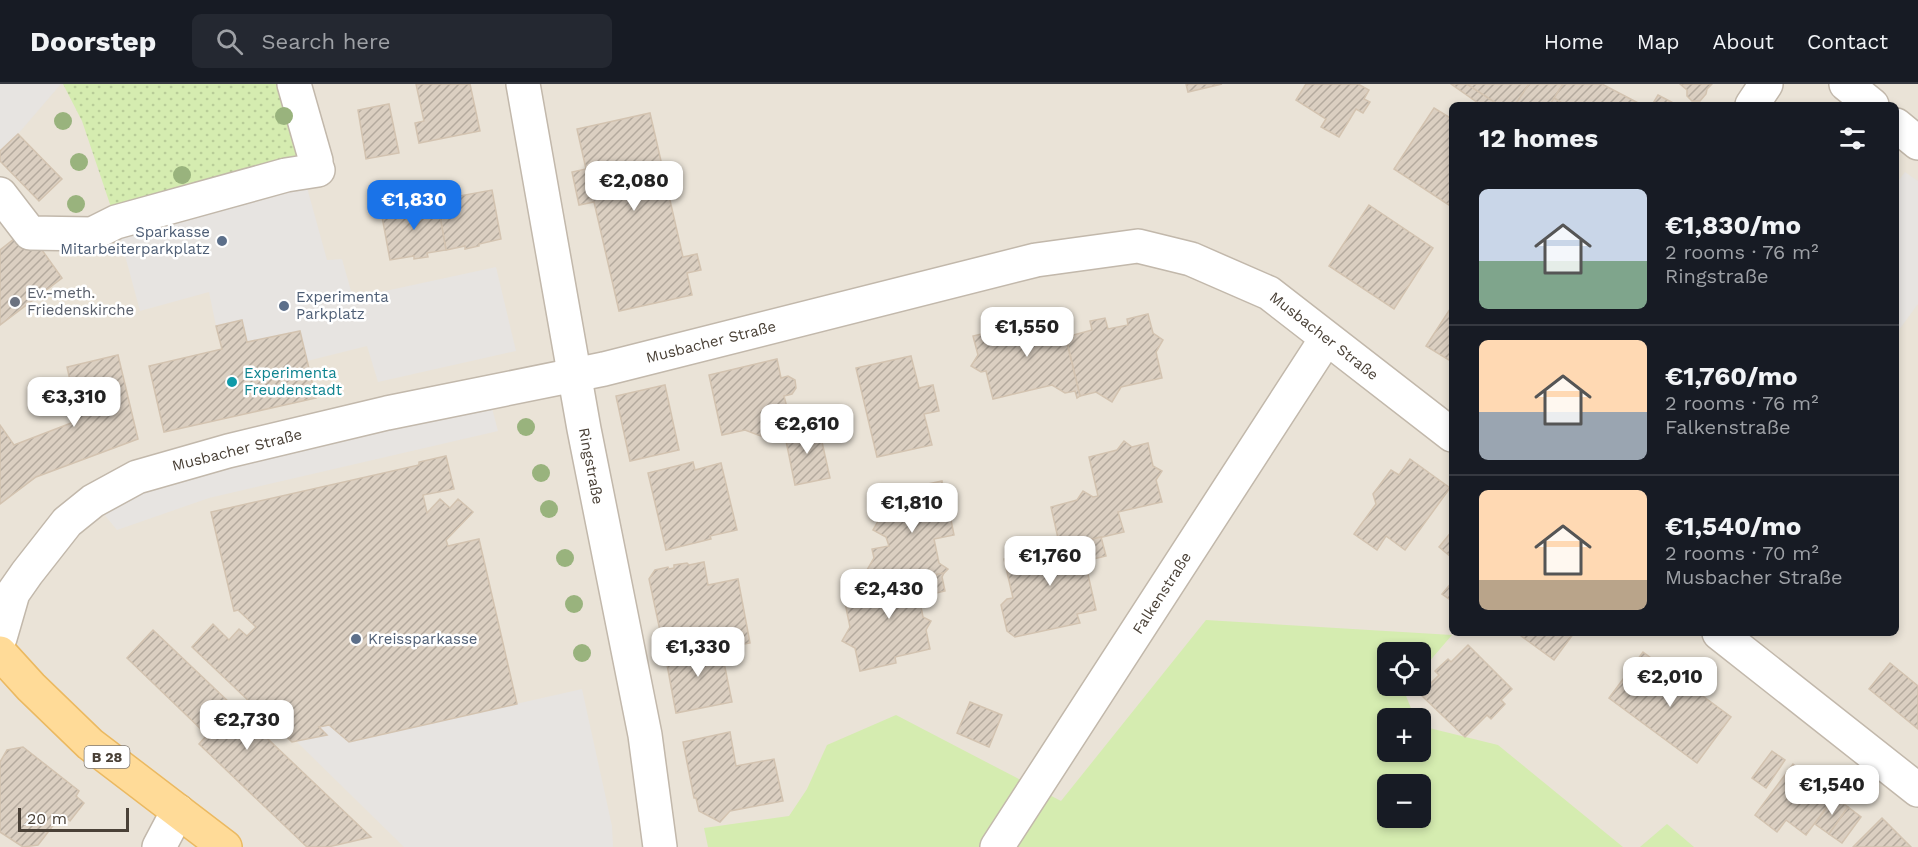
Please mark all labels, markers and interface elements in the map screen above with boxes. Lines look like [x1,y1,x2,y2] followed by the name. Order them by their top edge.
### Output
[192,14,612,68] search box
[30,25,156,58] text: Doorstep
[213,25,246,58] icon: search
[261,29,390,54] text: Search here
[1544,29,1604,54] text: Home
[1637,29,1680,54] text: Map
[1713,29,1774,54] text: About
[1807,29,1888,54] text: Contact
[1836,122,1869,155] icon: filters
[1479,123,1598,153] text: 12 homes
[585,161,683,212] pin: €2,080
[599,168,669,192] text: €2,080
[365,180,463,231] pin: €1,830
[381,187,447,211] text: €1,830
[1665,210,1801,240] text: €1,830/mo
[1527,213,1599,285] icon: home
[60,223,210,258] place label: Sparkasse Mitarbeiterparkplatz
[215,234,229,248] marker: Sparkasse Mitarbeiterparkplatz
[1665,240,1818,264] text: 2 rooms · 76 m²
[1665,264,1769,288] text: Ringstraße
[27,284,134,319] place label: Ev.-meth. Friedenskirche
[296,288,389,323] place label: Experimenta Parkplatz
[1266,288,1382,384] street label: Musbacher Straße
[8,295,22,309] marker: Ev.-meth. Friedenskirche
[277,299,291,313] marker: Experimenta Parkplatz
[978,307,1076,358] pin: €1,550
[995,314,1059,338] text: €1,550
[644,317,778,367] street label: Musbacher Straße
[1665,361,1798,391] text: €1,760/mo
[244,364,343,399] place label: Experimenta Freudenstadt
[1527,364,1599,436] icon: home
[225,375,239,389] marker: Experimenta Freudenstadt
[25,377,123,428] pin: €3,310
[41,384,107,408] text: €3,310
[1665,391,1818,415] text: 2 rooms · 76 m²
[758,404,856,455] pin: €2,610
[774,411,840,435] text: €2,610
[1665,415,1791,439] text: Falkenstraße
[170,425,304,475] street label: Musbacher Straße
[575,426,607,506] street label: Ringstraße
[863,483,961,534] pin: €1,810
[881,490,943,514] text: €1,810
[1665,511,1801,541] text: €1,540/mo
[1527,514,1599,586] icon: home
[1001,536,1099,587] pin: €1,760
[1665,541,1819,565] text: 2 rooms · 70 m²
[1018,543,1082,567] text: €1,760
[1129,549,1195,637] street label: Falkenstraße
[1665,565,1843,589] text: Musbacher Straße
[840,569,938,620] pin: €2,430
[854,576,924,600] text: €2,430
[649,627,747,678] pin: €1,330
[368,630,478,648] place label: Kreissparkasse
[349,632,363,646] marker: Kreissparkasse
[665,634,731,658] text: €1,330
[1377,642,1431,828] map controls
[1377,642,1431,696] button: locate
[1621,657,1719,708] pin: €2,010
[1637,664,1703,688] text: €2,010
[198,700,296,751] pin: €2,730
[214,707,280,731] text: €2,730
[1377,708,1431,762] button: +
[84,746,130,768] road number: B 28
[1783,765,1881,816] pin: €1,540
[1799,772,1865,796] text: €1,540
[1377,774,1431,828] button: −
[18,805,129,832] scale bar
[27,809,67,828] text: 20 m

